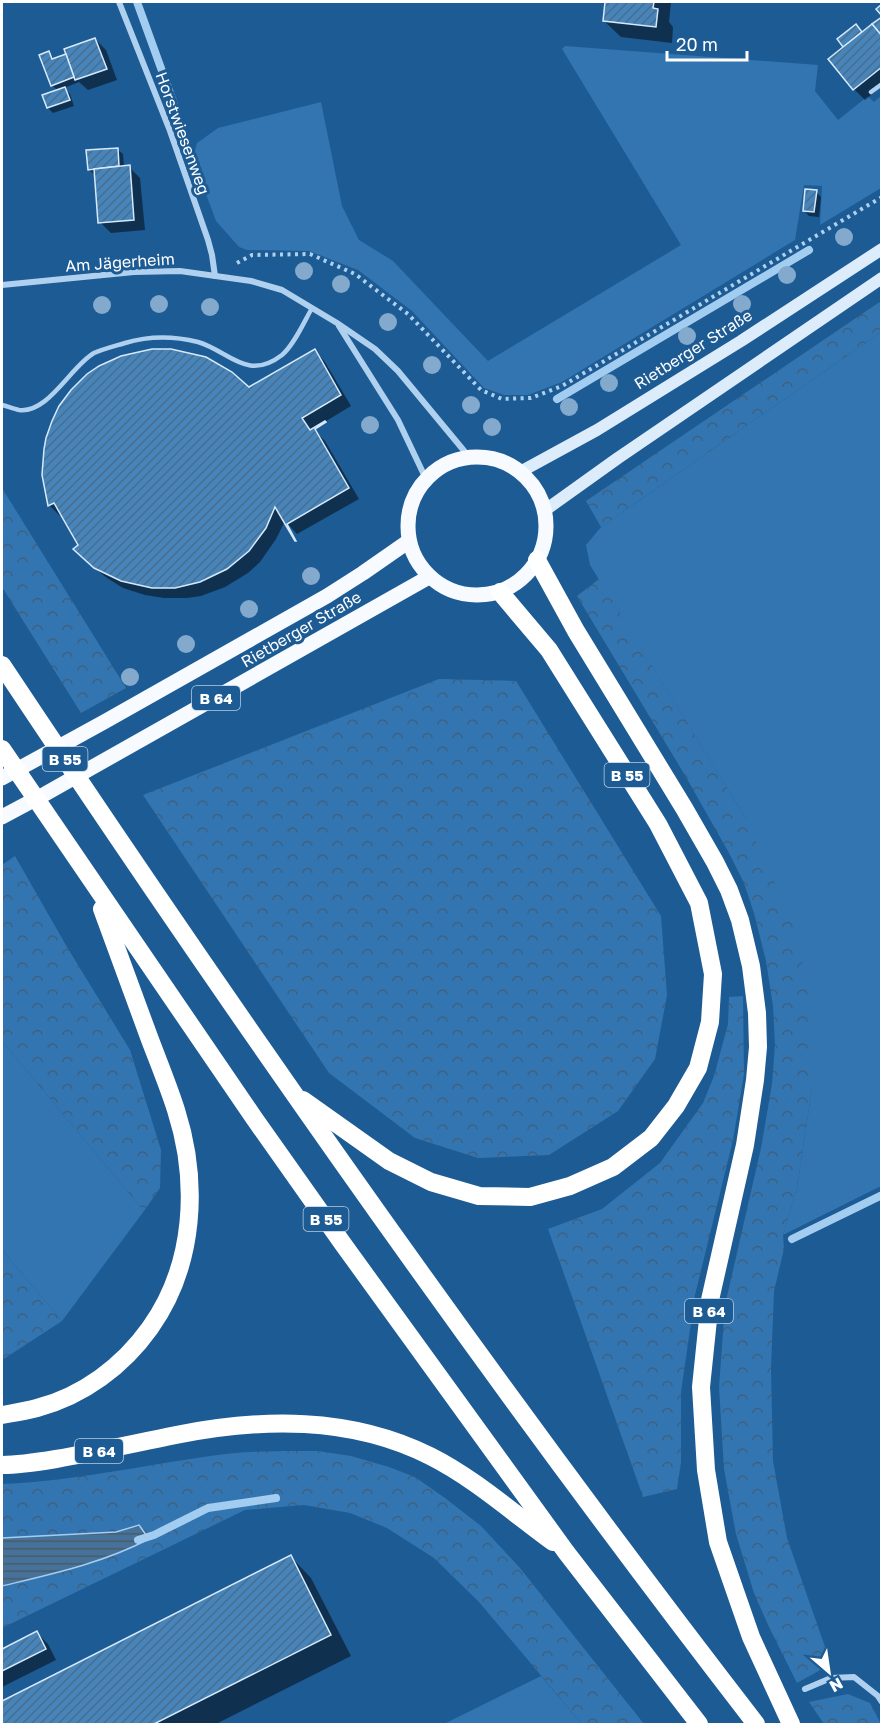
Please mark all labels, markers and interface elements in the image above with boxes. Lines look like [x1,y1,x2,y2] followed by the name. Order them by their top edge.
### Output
[667,24,746,62] scale bar
[676,33,718,55] text: 20 m
[152,69,214,197] street label: Horstwiesenweg
[65,248,175,276] street label: Am Jägerheim
[630,305,756,393] street label: Rietberger Straße
[237,586,365,672] street label: Rietberger Straße
[192,686,240,710] road number: B 64
[42,747,88,771] road number: B 55
[604,763,650,787] road number: B 55
[304,1207,348,1231] road number: B 55
[685,1299,733,1323] road number: B 64
[75,1439,123,1463] road number: B 64
[799,1642,859,1702] north arrow
[826,1673,846,1697] text: N

